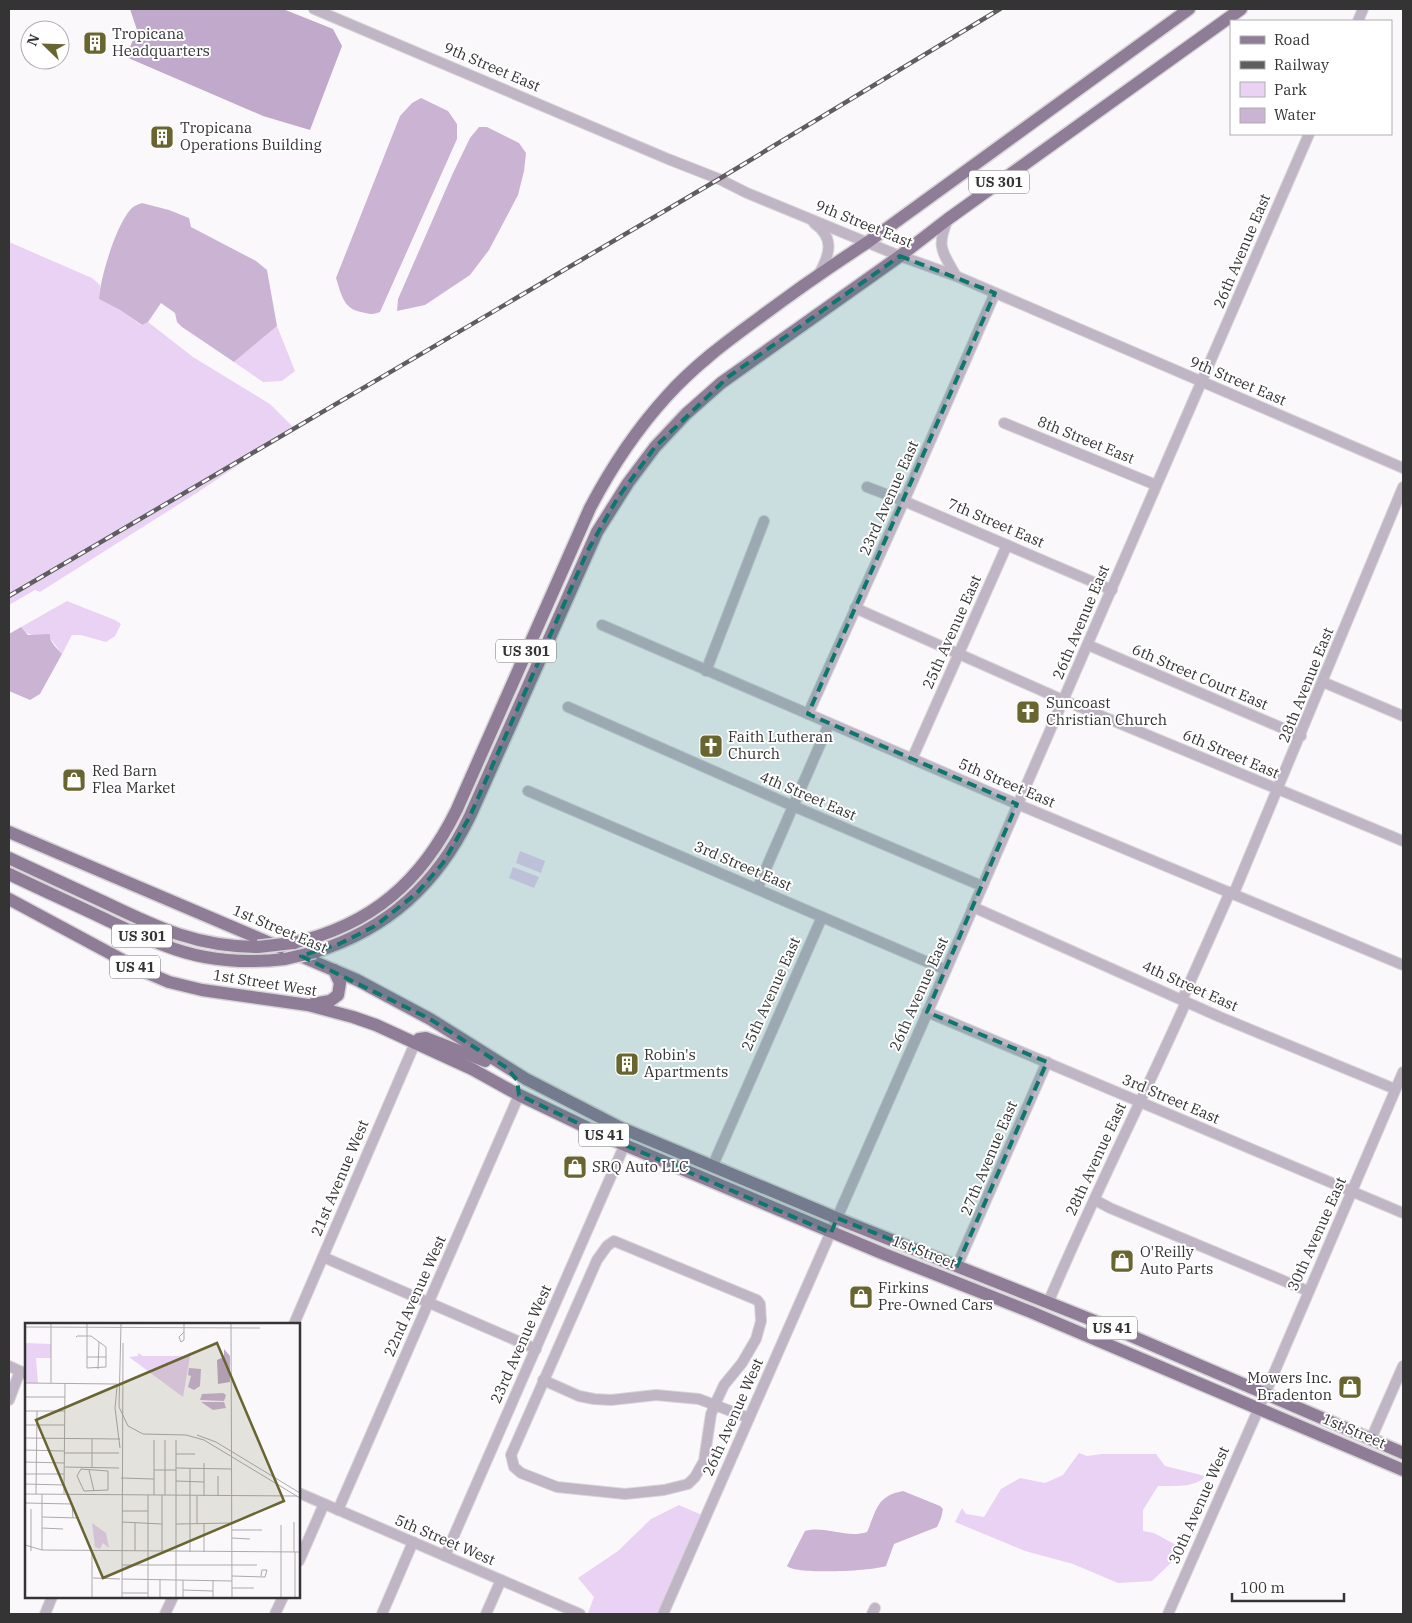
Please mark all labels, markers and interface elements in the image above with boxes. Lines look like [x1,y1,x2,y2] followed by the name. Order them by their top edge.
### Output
[20,20,70,70] north arrow
[1230,20,1392,135] legend
[112,24,210,60] place label: Tropicana Headquarters
[82,30,108,56] building icon: Tropicana Headquarters
[1274,30,1310,49] text: Road
[23,31,43,49] text: N
[441,38,543,95] street label: 9th Street East
[1274,55,1329,74] text: Railway
[1274,80,1307,99] text: Park
[1274,105,1316,124] text: Water
[180,118,322,154] place label: Tropicana Operations Building
[149,124,175,150] building icon: Tropicana Operations Building
[969,170,1029,193] road number: US 301
[1209,191,1274,311] street label: 26th Avenue East
[813,195,916,252] street label: 9th Street East
[1187,352,1289,409] street label: 9th Street East
[1035,411,1138,468] street label: 8th Street East
[855,437,922,558] street label: 23rd Avenue East
[945,494,1047,551] street label: 7th Street East
[1048,562,1113,682] street label: 26th Avenue East
[918,572,985,692] street label: 25th Avenue East
[1274,624,1337,745] street label: 28th Avenue East
[1129,639,1271,714] street label: 6th Street Court East
[496,640,556,662] road number: US 301
[1046,693,1167,729] place label: Suncoast Christian Church
[1015,699,1041,725] church icon: Suncoast Christian Church
[1180,725,1282,782] street label: 6th Street East
[728,727,833,763] place label: Faith Lutheran Church
[698,733,724,759] church icon: Faith Lutheran Church
[956,754,1058,811] street label: 5th Street East
[92,761,176,797] place label: Red Barn Flea Market
[61,767,87,793] shop icon: Red Barn Flea Market
[757,767,859,824] street label: 4th Street East
[692,836,795,895] street label: 3rd Street East
[230,900,330,957] street label: 1st Street East
[112,924,172,948] road number: US 301
[737,934,804,1054] street label: 25th Avenue East
[885,934,952,1054] street label: 26th Avenue East
[110,956,160,979] road number: US 41
[1139,956,1241,1015] street label: 4th Street East
[212,965,318,1000] street label: 1st Street West
[644,1045,728,1081] place label: Robin's Apartments
[614,1051,640,1077] building icon: Robin's Apartments
[1120,1069,1223,1128] street label: 3rd Street East
[956,1098,1021,1218] street label: 27th Avenue East
[1061,1099,1130,1218] street label: 28th Avenue East
[306,1117,373,1239] street label: 21st Avenue West
[579,1124,629,1146] road number: US 41
[562,1154,588,1180] shop icon: SRQ Auto LLC
[592,1157,689,1176] place label: SRQ Auto LLC
[1283,1174,1350,1294] street label: 30th Avenue East
[889,1231,959,1272] street label: 1st Street
[379,1232,450,1359] street label: 22nd Avenue West
[1140,1242,1213,1278] place label: O'Reilly Auto Parts
[1109,1248,1135,1274] shop icon: O'Reilly Auto Parts
[878,1278,993,1314] place label: Firkins Pre-Owned Cars
[486,1282,555,1406] street label: 23rd Avenue West
[848,1284,874,1310] shop icon: Firkins Pre-Owned Cars
[1087,1316,1137,1340] road number: US 41
[25,1323,300,1598] inset map
[698,1355,767,1479] street label: 26th Avenue West
[1247,1368,1332,1404] place label: Mowers Inc. Bradenton
[1337,1374,1363,1400] shop icon: Mowers Inc. Bradenton
[1320,1409,1389,1452] street label: 1st Street
[1164,1443,1233,1567] street label: 30th Avenue West
[392,1510,498,1569] street label: 5th Street West
[1232,1570,1344,1602] scale bar
[1240,1578,1285,1597] text: 100 m

